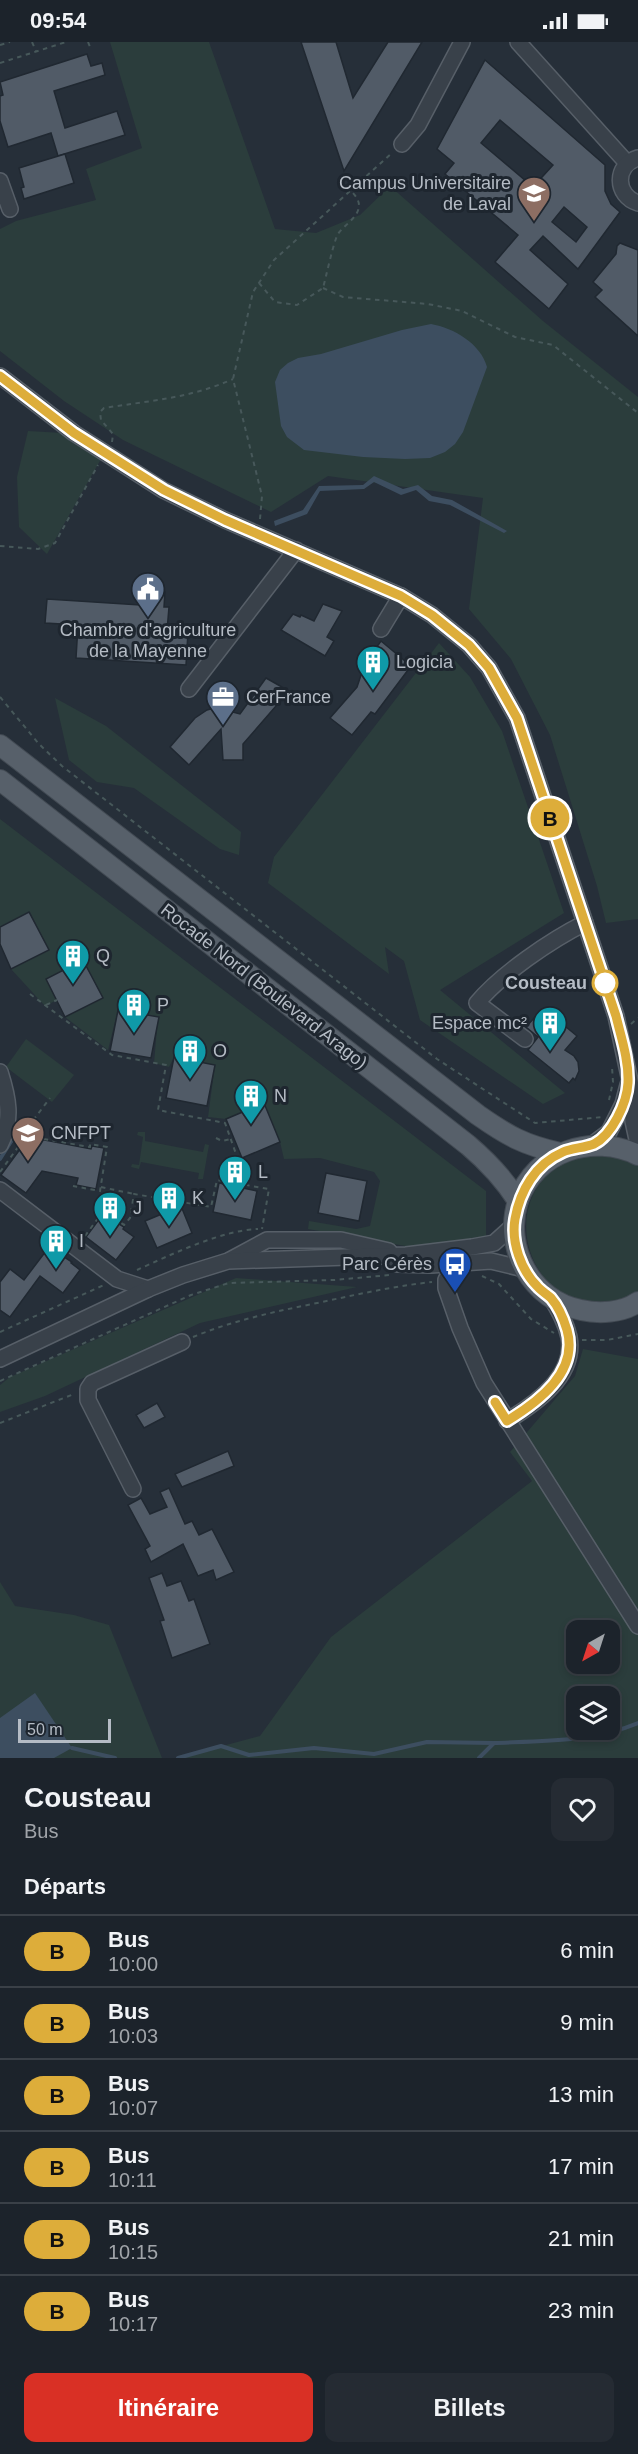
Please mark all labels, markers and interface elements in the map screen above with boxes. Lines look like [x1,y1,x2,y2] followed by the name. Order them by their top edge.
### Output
[30,8,86,33] text: 09:54
[339,173,511,214] place label: Campus Universitaire de Laval
[516,175,552,222] school or university icon: Campus Universitaire de Laval
[130,571,166,618] public building icon: Chambre d'agriculture de la Mayenne
[60,620,236,661] place label: Chambre d'agriculture de la Mayenne
[355,644,391,691] building icon: Logicia
[396,652,454,672] place label: Logicia
[205,679,241,726] office icon: CerFrance
[246,687,331,707] place label: CerFrance
[530,798,570,838] line badge: B
[542,807,558,830] text: B
[157,899,371,1073] street label: Rocade Nord (Boulevard Arago)
[55,938,91,985] building icon: Q
[96,946,110,966] place label: Q
[592,970,618,996] marker: Cousteau
[505,973,587,993] place label: Cousteau
[116,987,152,1034] building icon: P
[157,995,169,1015] place label: P
[532,1005,568,1052] building icon: Espace mc²
[432,1013,527,1033] place label: Espace mc²
[172,1033,208,1080] building icon: O
[213,1041,227,1061] place label: O
[233,1078,269,1125] building icon: N
[274,1086,287,1106] place label: N
[10,1115,46,1162] school or university icon: CNFPT
[51,1123,111,1143] place label: CNFPT
[217,1154,253,1201] building icon: L
[258,1162,268,1182] place label: L
[151,1180,187,1227] building icon: K
[192,1188,204,1208] place label: K
[92,1190,128,1237] building icon: J
[133,1198,142,1218] place label: J
[38,1223,74,1270] building icon: I
[79,1231,84,1251] place label: I
[437,1246,473,1293] bus stop icon: Parc Cérès
[342,1254,432,1274] place label: Parc Cérès
[566,1620,620,1674] north arrow
[566,1620,620,1740] map controls
[566,1686,620,1740] button: layers
[18,1716,111,1744] scale bar
[27,1721,63,1738] text: 50 m
[551,1778,614,1841] button: heart
[24,1782,152,1813] text: Cousteau
[24,1820,58,1842] text: Bus
[24,1874,106,1899] text: Départs
[108,1927,150,1952] text: Bus
[560,1938,614,1963] text: 6 min
[49,1940,65,1963] text: B
[108,1953,158,1975] text: 10:00
[108,1999,150,2024] text: Bus
[560,2010,614,2035] text: 9 min
[49,2012,65,2035] text: B
[108,2025,158,2047] text: 10:03
[108,2071,150,2096] text: Bus
[548,2082,614,2107] text: 13 min
[49,2084,65,2107] text: B
[108,2097,158,2119] text: 10:07
[108,2143,150,2168] text: Bus
[548,2154,614,2179] text: 17 min
[49,2156,65,2179] text: B
[108,2169,157,2191] text: 10:11
[108,2215,150,2240] text: Bus
[548,2226,614,2251] text: 21 min
[49,2228,65,2251] text: B
[108,2241,158,2263] text: 10:15
[108,2287,150,2312] text: Bus
[548,2298,614,2323] text: 23 min
[49,2300,65,2323] text: B
[108,2313,158,2335] text: 10:17
[24,2373,313,2442] button: Itinéraire
[325,2373,614,2442] button: Billets

